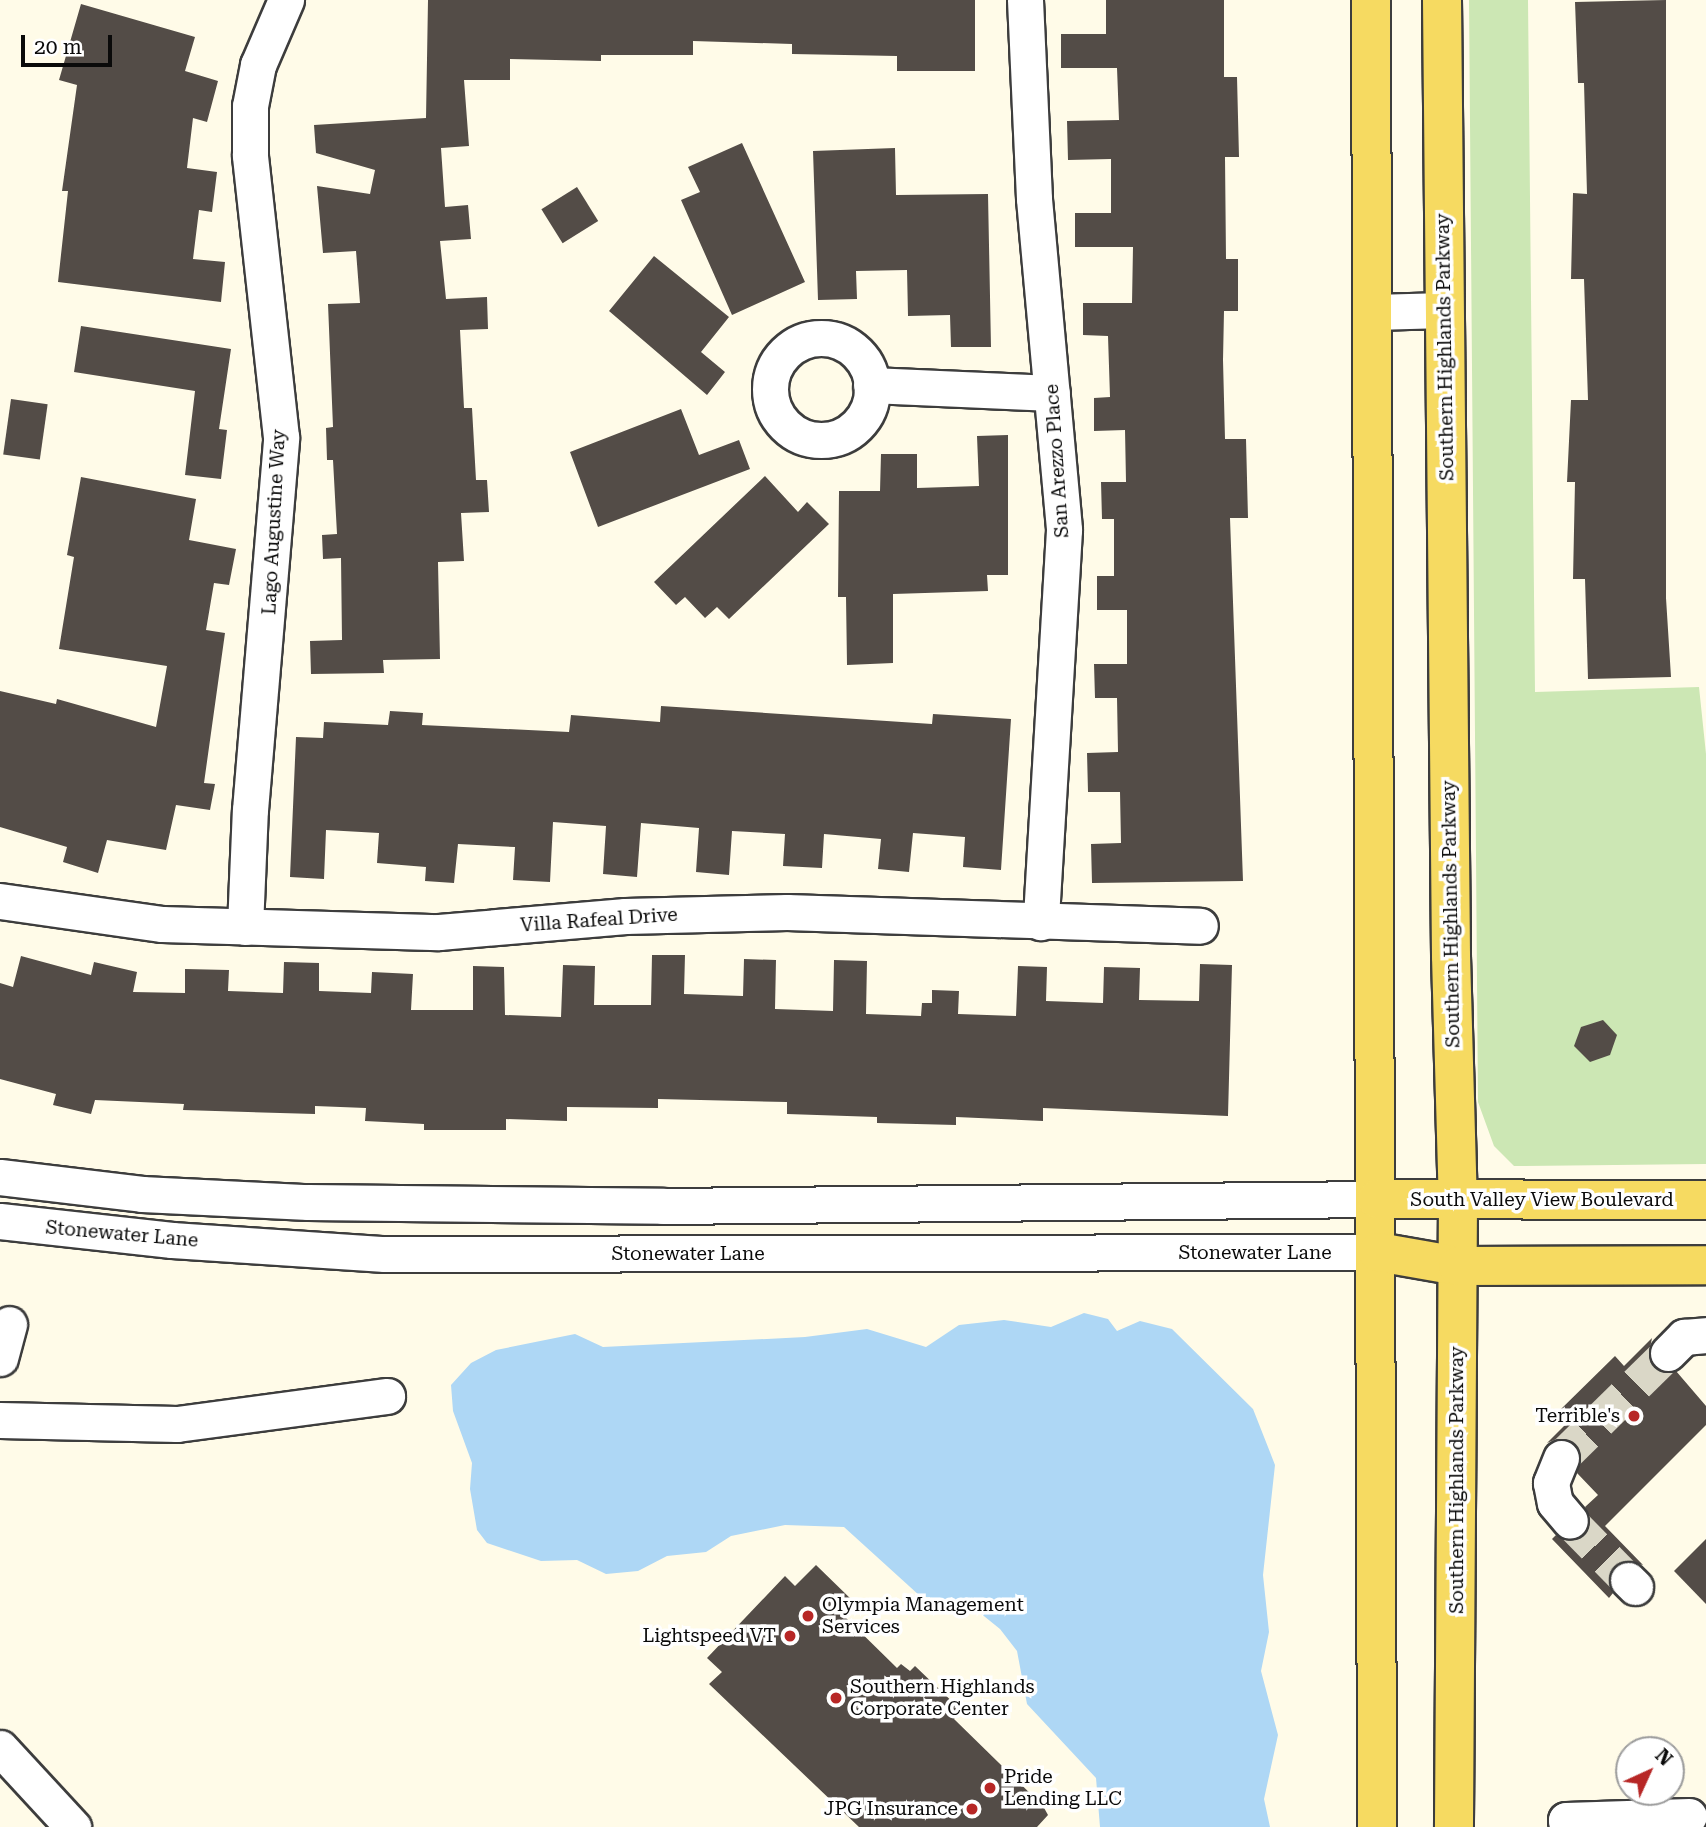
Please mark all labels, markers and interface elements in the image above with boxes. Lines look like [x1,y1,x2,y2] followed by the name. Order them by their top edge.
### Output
[24,21,116,65] scale bar
[34,35,82,59] text: 20 m
[1431,213,1459,481] street label: Southern Highlands Parkway
[1040,383,1074,539] street label: San Arezzo Place
[258,429,290,615] street label: Lago Augustine Way
[1437,780,1465,1048] street label: Southern Highlands Parkway
[520,903,678,937] street label: Villa Rafeal Drive
[1410,1189,1674,1211] street label: South Valley View Boulevard
[45,1216,199,1252] street label: Stonewater Lane
[1178,1242,1332,1264] street label: Stonewater Lane
[611,1243,765,1265] street label: Stonewater Lane
[1446,1346,1468,1614] street label: Southern Highlands Parkway
[1535,1405,1620,1427] place label: Terrible's
[1626,1408,1642,1424] marker: Terrible's
[822,1594,1024,1638] place label: Olympia Management Services
[800,1608,816,1624] marker: Olympia Management Services
[642,1625,776,1647] place label: Lightspeed VT
[782,1628,798,1644] marker: Lightspeed VT
[850,1676,1035,1720] place label: Southern Highlands Corporate Center
[828,1690,844,1706] marker: Southern Highlands Corporate Center
[1615,1736,1685,1806] north arrow
[1650,1744,1677,1771] text: N
[1004,1766,1122,1810] place label: Pride Lending LLC
[982,1780,998,1796] marker: Pride Lending LLC
[824,1798,958,1820] place label: JPG Insurance
[964,1801,980,1817] marker: JPG Insurance

